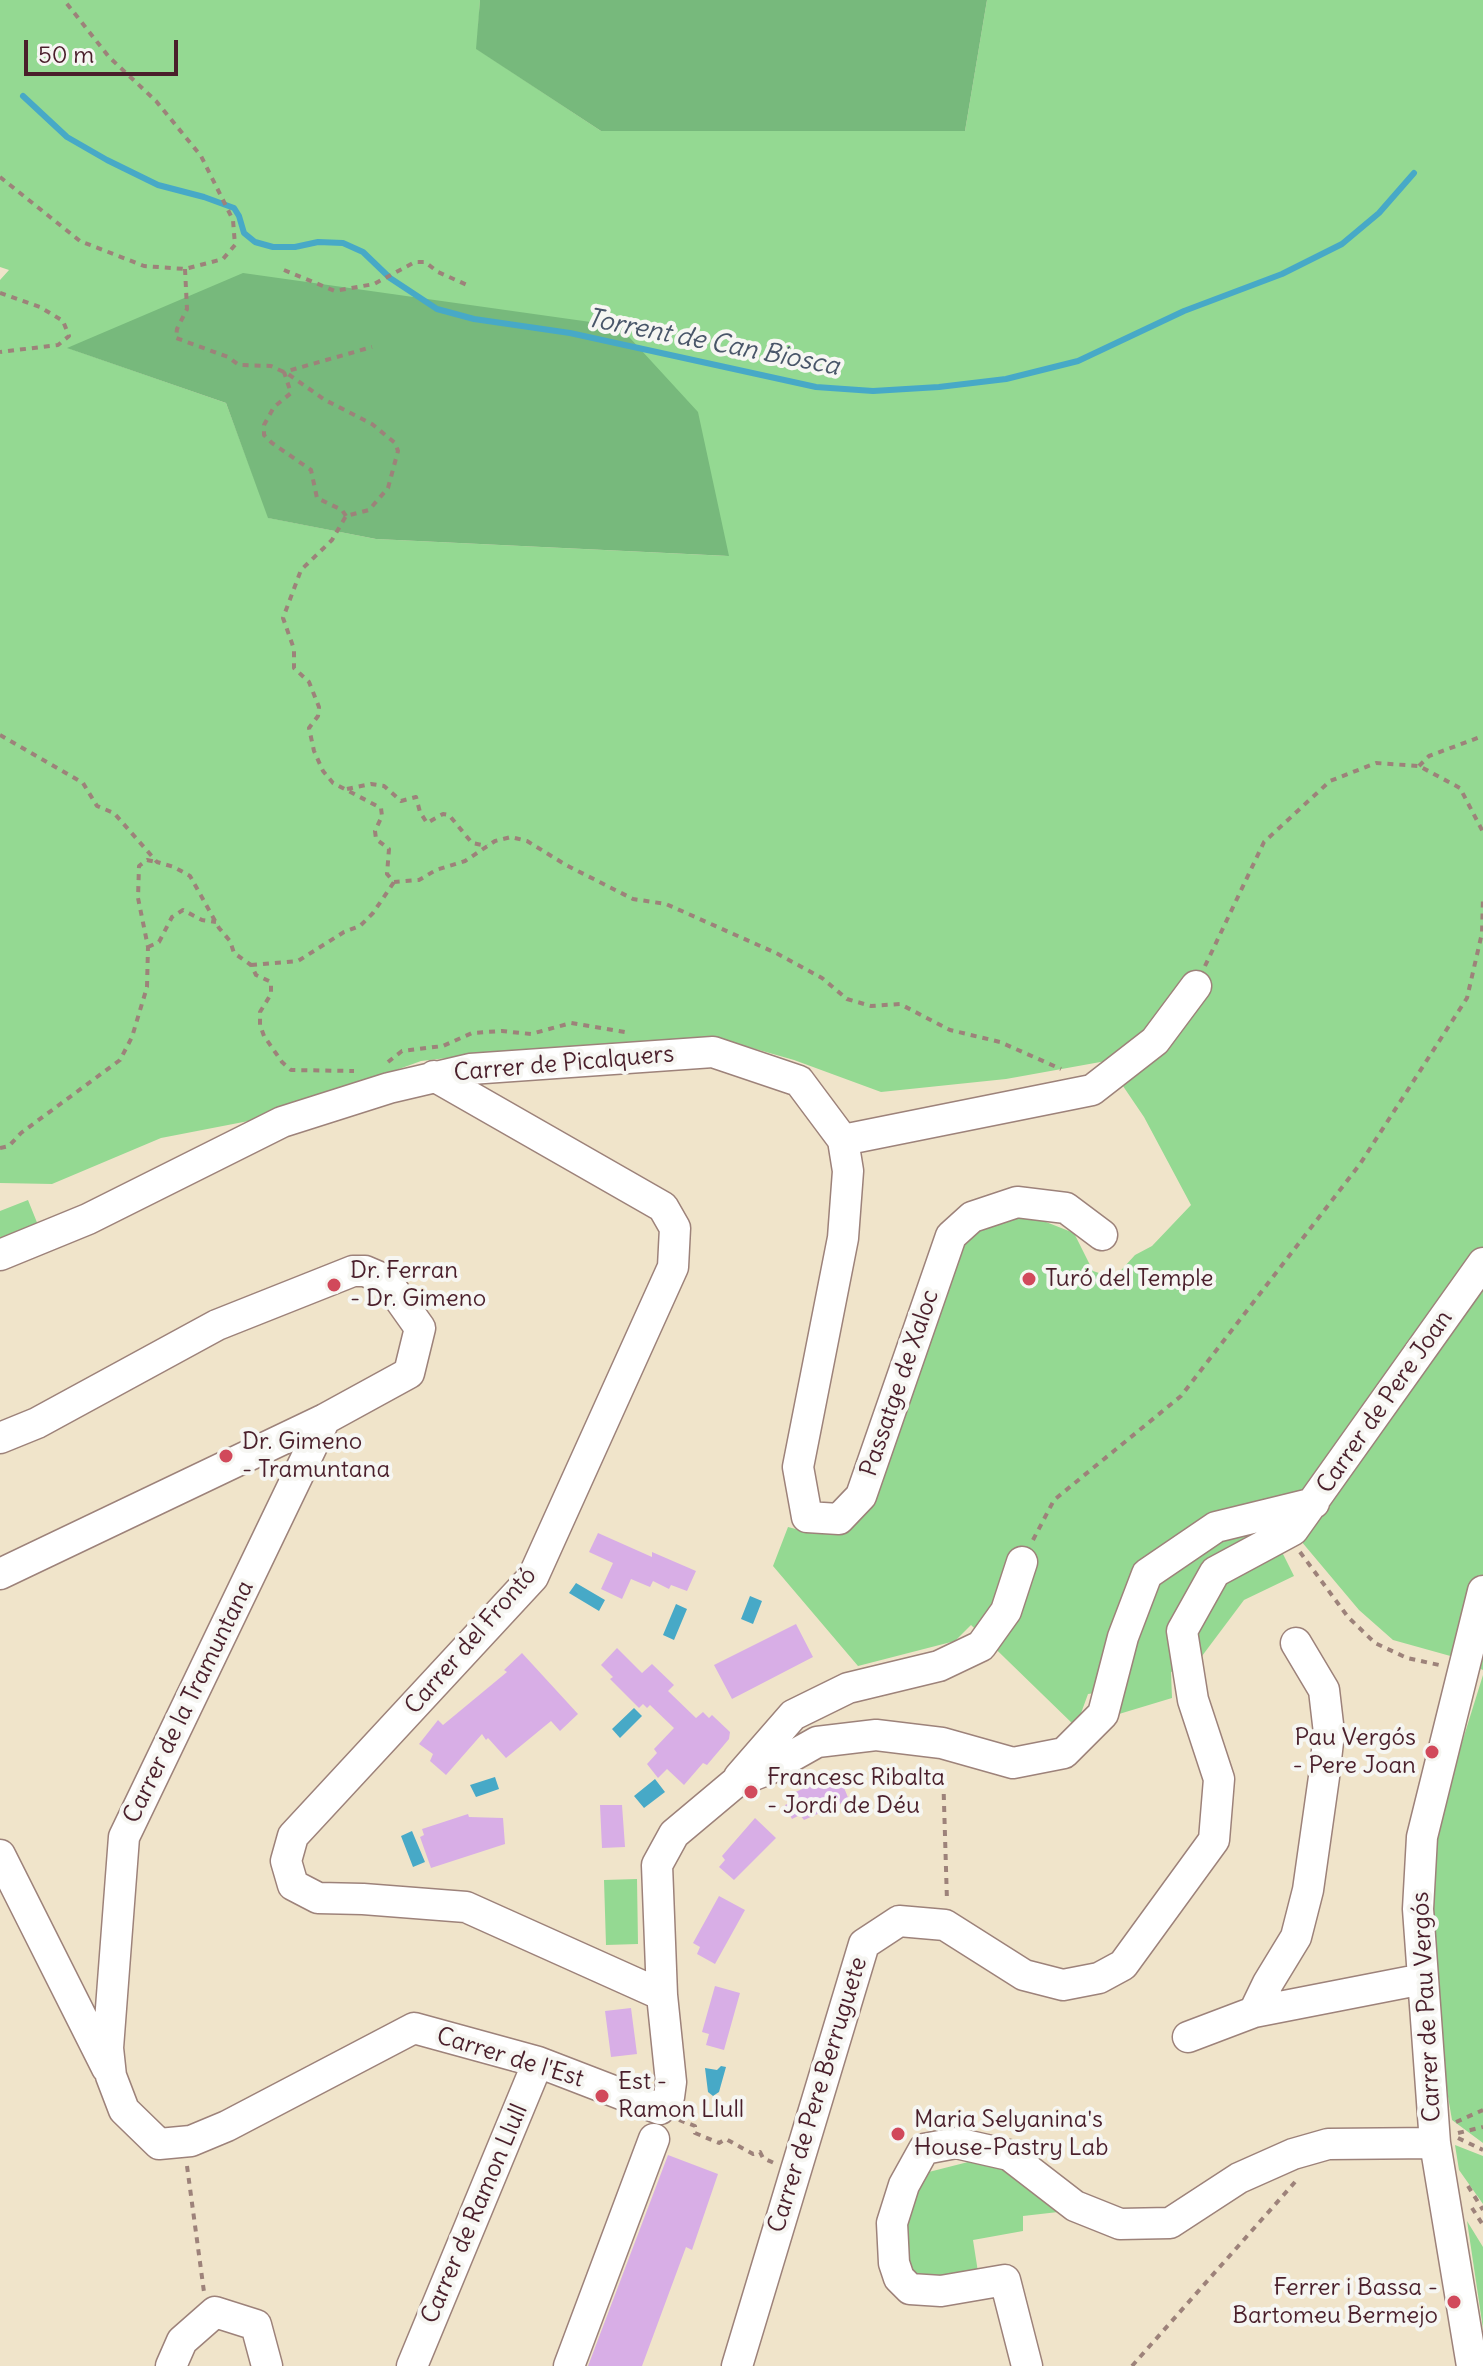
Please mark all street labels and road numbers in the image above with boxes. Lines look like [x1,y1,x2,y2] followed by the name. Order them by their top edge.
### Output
[453,1040,675,1088] street label: Carrer de Picalquers
[855,1286,945,1480] street label: Passatge de Xaloc
[1311,1305,1459,1499] street label: Carrer de Pere Joan
[399,1562,543,1720] street label: Carrer del Frontó
[118,1576,260,1828] street label: Carrer de la Tramuntana
[1407,1891,1447,2123] street label: Carrer de Pau Vergós
[762,1954,874,2236] street label: Carrer de Pere Berruguete
[433,2022,587,2094] street label: Carrer de l'Est
[416,2100,534,2328] street label: Carrer de Ramon Llull

